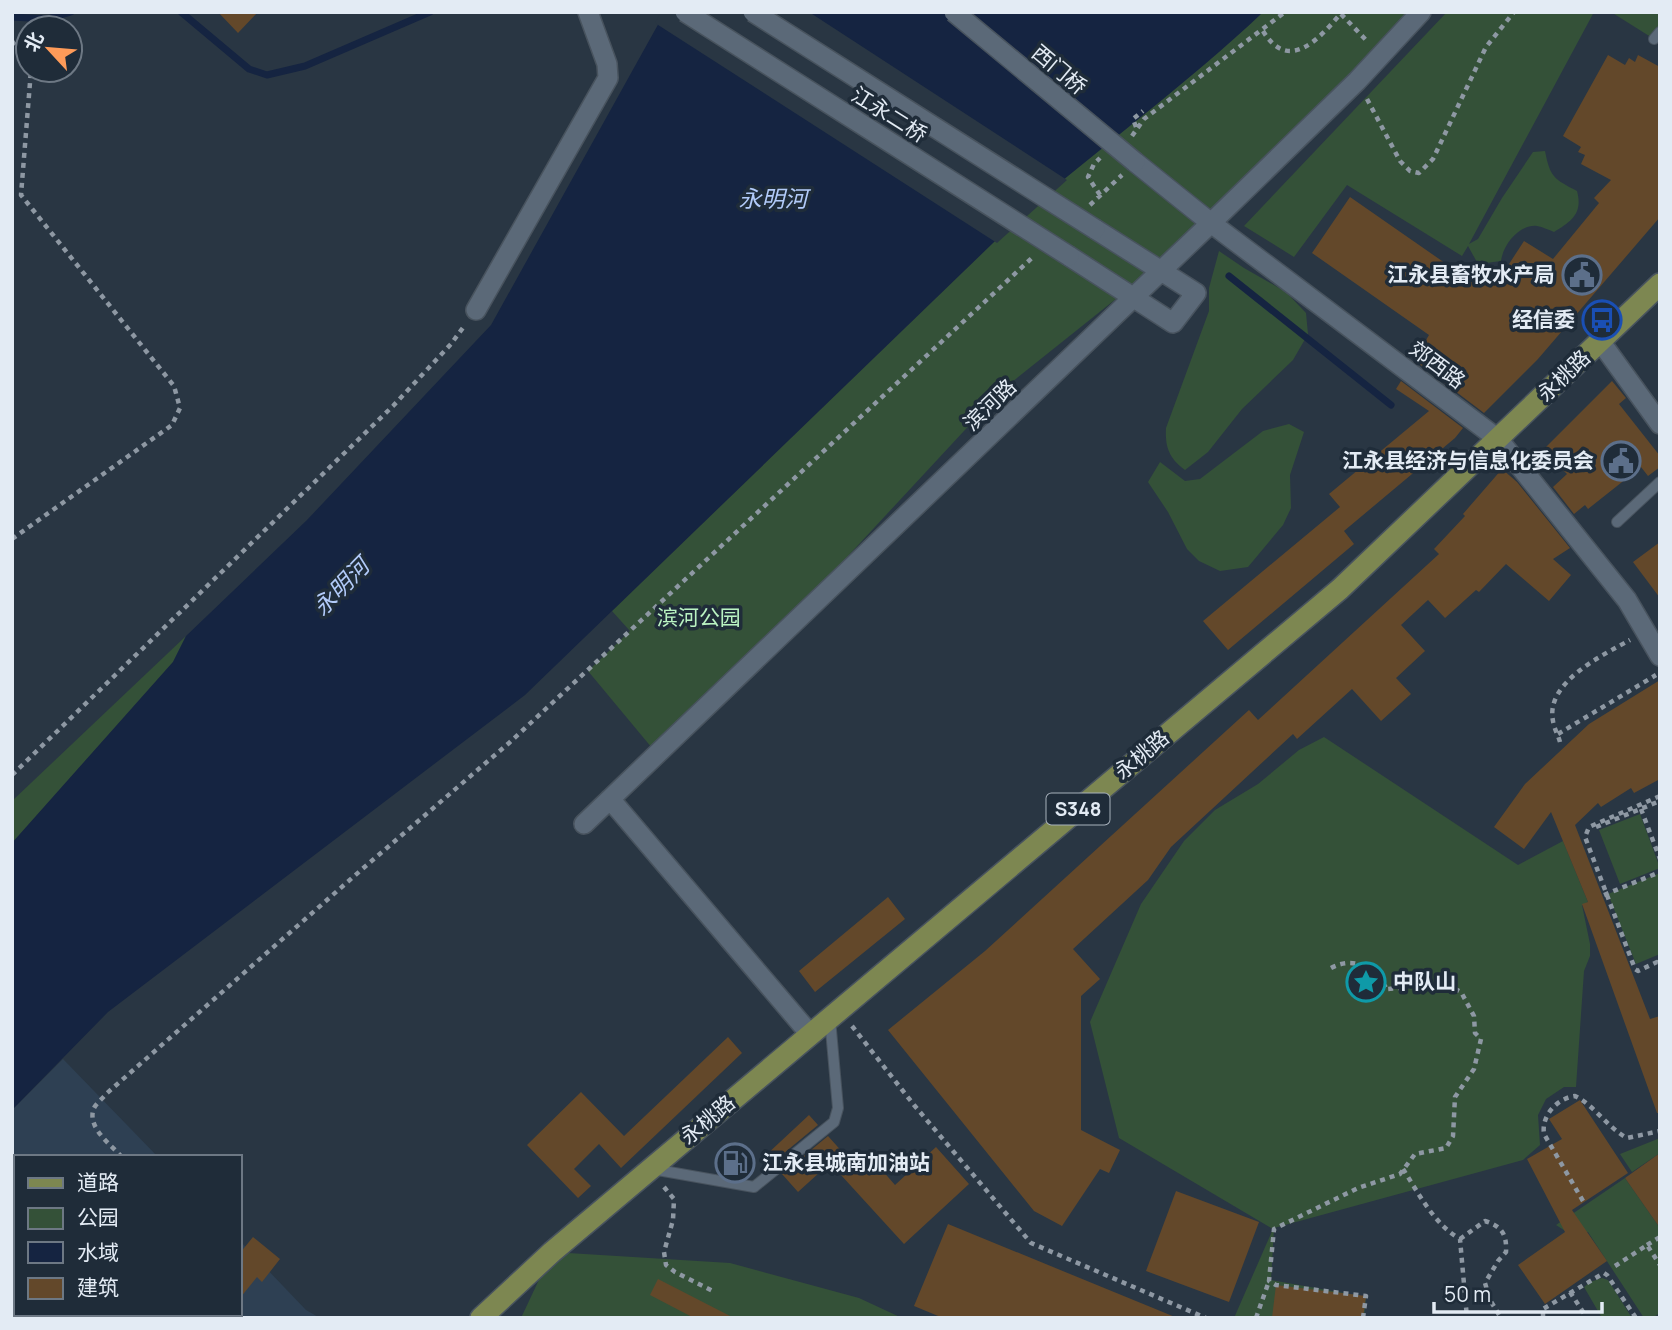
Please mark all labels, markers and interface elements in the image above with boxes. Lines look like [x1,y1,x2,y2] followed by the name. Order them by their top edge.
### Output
[14,14,84,84] north arrow
[18,27,50,56] text: 北
[1027,38,1093,100] street label: 西门桥
[846,80,933,148] street label: 江永二桥
[739,182,812,214] water label: 永明河
[1561,254,1603,296] public building icon: 江永县畜牧水产局
[1387,260,1555,288] place label: 江永县畜牧水产局
[1581,299,1623,341] bus stop icon: 经信委
[1512,305,1575,333] place label: 经信委
[1404,334,1471,394] street label: 郊西路
[1531,343,1596,407] street label: 永桃路
[957,372,1022,436] street label: 滨河路
[1600,440,1642,482] public building icon: 江永县经济与信息化委员会
[1342,446,1594,474] place label: 江永县经济与信息化委员会
[305,547,379,622] water label: 永明河
[657,603,741,631] park label: 滨河公园
[1108,723,1174,785] street label: 永桃路
[1046,794,1110,824] road number: S348
[1345,961,1387,1003] place icon: 中队山
[1393,967,1456,995] place label: 中队山
[674,1088,740,1150] street label: 永桃路
[714,1142,756,1184] fuel station icon: 江永县城南加油站
[762,1148,930,1176] place label: 江永县城南加油站
[14,1155,242,1316] legend
[77,1168,119,1196] text: 道路
[77,1203,119,1231] text: 公园
[77,1238,119,1266] text: 水域
[1434,1270,1602,1314] scale bar
[77,1273,119,1301] text: 建筑
[1444,1280,1491,1308] text: 50 m

